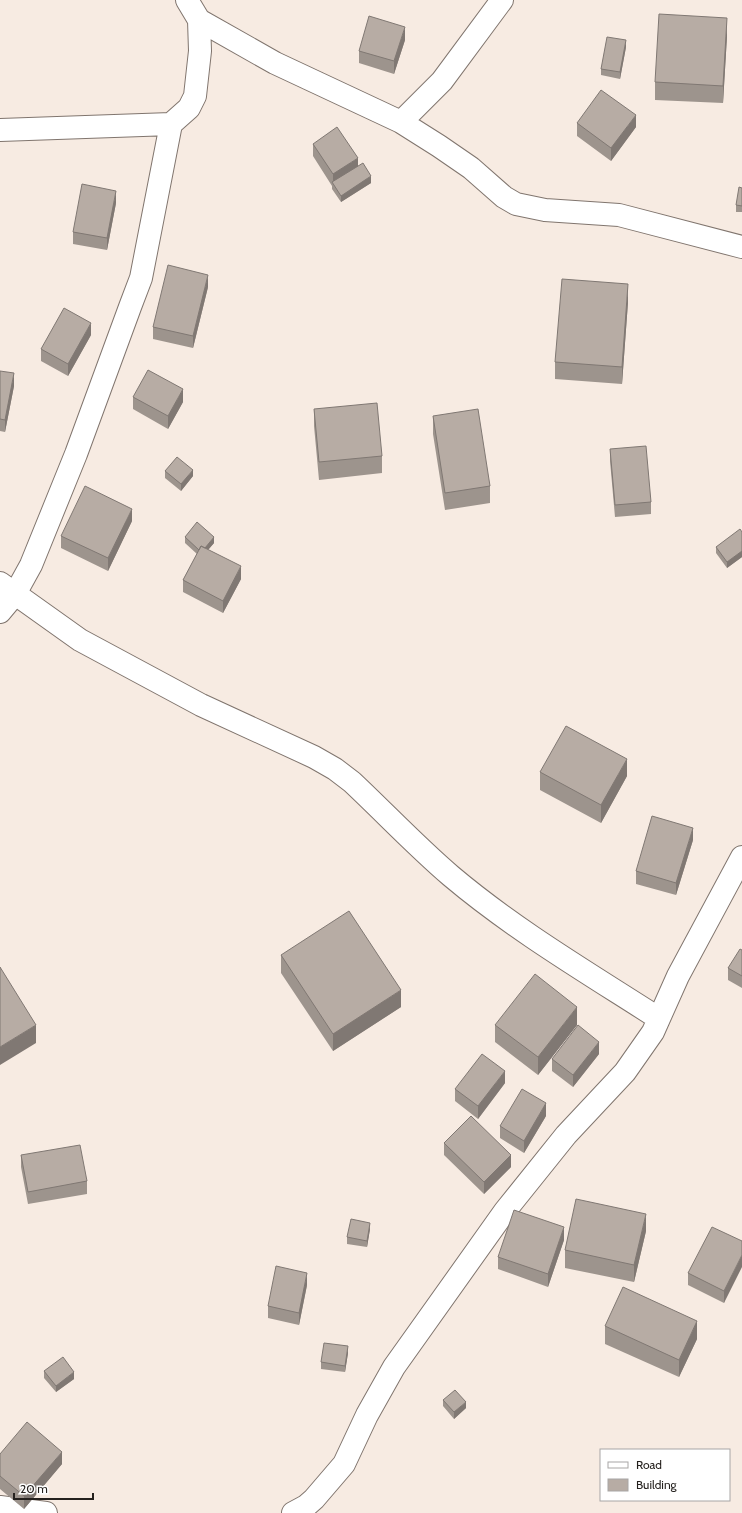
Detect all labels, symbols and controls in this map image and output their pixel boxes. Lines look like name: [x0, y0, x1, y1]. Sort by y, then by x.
legend: [600, 1449, 730, 1501]
text: Road: [636, 1457, 662, 1472]
scale bar: [14, 1475, 93, 1501]
text: Building: [636, 1477, 678, 1492]
text: 20 m: [20, 1481, 48, 1496]

